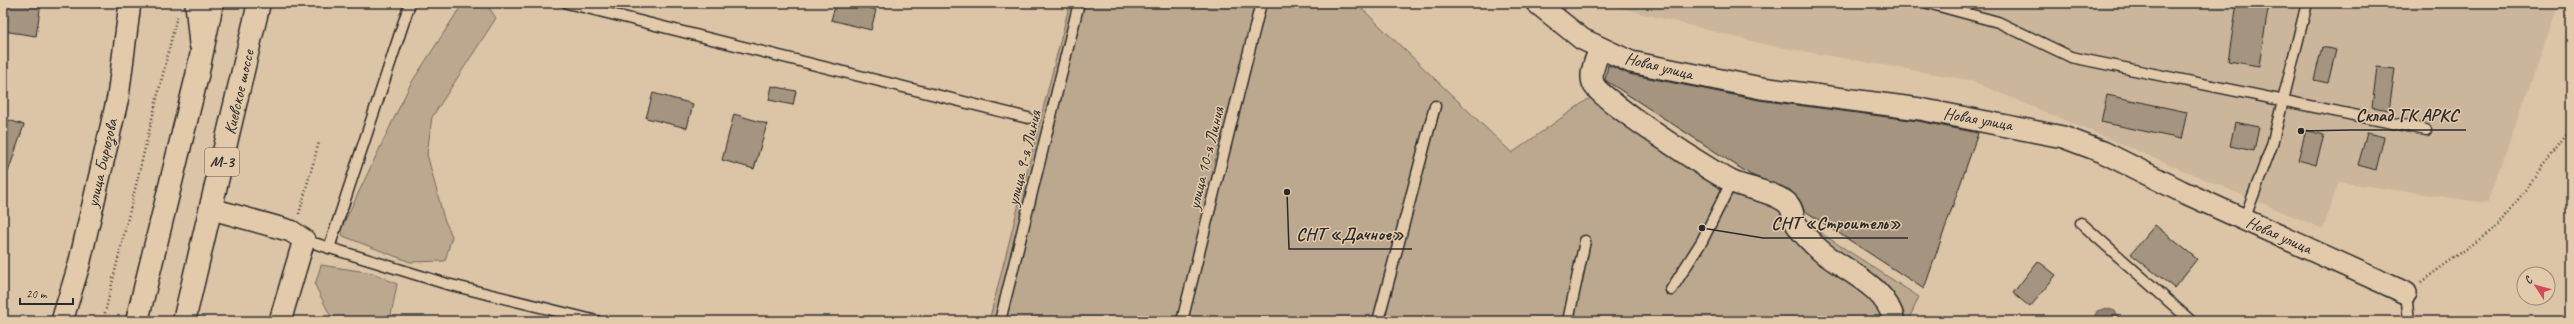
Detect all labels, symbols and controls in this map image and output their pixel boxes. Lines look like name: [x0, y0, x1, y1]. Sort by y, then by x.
street label: Киевское шоссе: [219, 46, 259, 136]
street label: Новая улица: [1623, 47, 1697, 85]
callout: Склад ГК АРКС: [2349, 100, 2466, 130]
street label: Новая улица: [1942, 103, 2016, 136]
street label: улица 10-я Линия: [1183, 104, 1229, 212]
text: Склад ГК АРКС: [2356, 104, 2461, 126]
street label: улица 9-я Линия: [1002, 107, 1046, 209]
street label: улица Бирюзова: [81, 115, 124, 210]
road number: М-3: [205, 148, 239, 176]
callout: СНТ «Строитель»: [1763, 208, 1908, 238]
street label: Новая улица: [2243, 211, 2317, 260]
text: СНТ «Строитель»: [1771, 212, 1901, 234]
callout: СНТ «Дачное»: [1289, 219, 1412, 249]
text: СНТ «Дачное»: [1296, 223, 1404, 245]
north arrow: [2516, 266, 2556, 306]
text: С: [2521, 273, 2536, 286]
scale bar: [20, 280, 73, 306]
text: 20 m: [26, 286, 48, 302]

